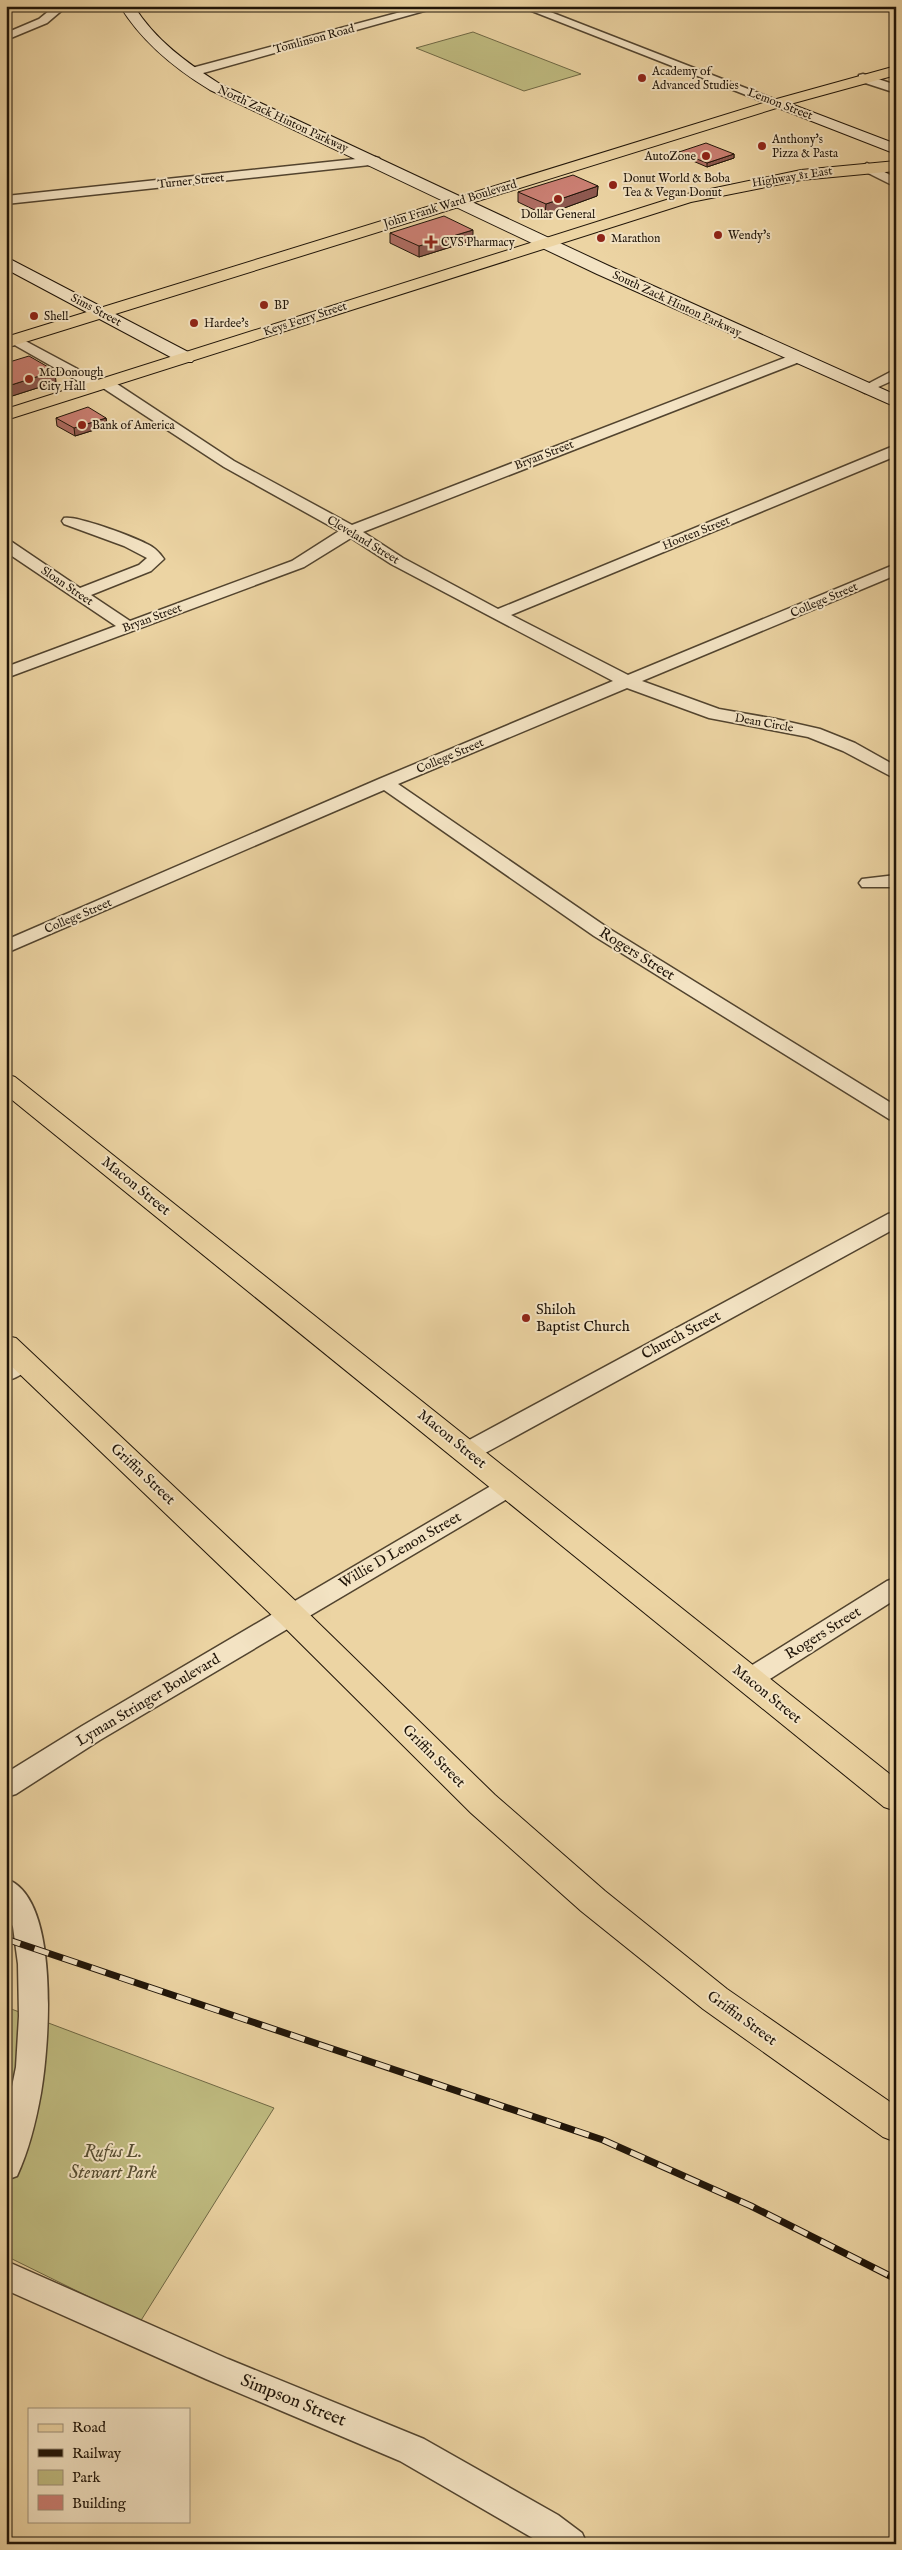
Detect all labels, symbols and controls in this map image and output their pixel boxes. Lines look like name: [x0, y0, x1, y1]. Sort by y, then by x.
street label: Tomlinson Road: [272, 21, 357, 57]
place label: Academy of Advanced Studies: [651, 64, 739, 93]
marker: Academy of Advanced Studies: [636, 72, 648, 84]
street label: North Zack Hinton Parkway: [215, 82, 351, 156]
street label: Lemon Street: [745, 85, 815, 123]
place label: Anthony's Pizza & Pasta: [771, 132, 839, 161]
marker: Anthony's Pizza & Pasta: [756, 140, 768, 152]
place label: AutoZone: [643, 149, 696, 164]
marker: AutoZone: [700, 150, 712, 162]
street label: Highway 81 East: [751, 163, 833, 191]
street label: Turner Street: [157, 170, 225, 192]
place label: Donut World & Boba Tea & Vegan Donut: [623, 171, 731, 200]
street label: John Frank Ward Boulevard: [380, 176, 519, 233]
marker: Donut World & Boba Tea & Vegan Donut: [607, 179, 619, 191]
marker: Dollar General: [552, 193, 564, 205]
place label: Dollar General: [521, 207, 596, 222]
place label: Wendy's: [728, 228, 770, 243]
marker: Wendy's: [712, 229, 724, 241]
place label: Marathon: [611, 231, 661, 246]
marker: Marathon: [595, 232, 607, 244]
place label: CVS Pharmacy: [441, 235, 515, 250]
marker: CVS Pharmacy: [425, 236, 437, 248]
street label: South Zack Hinton Parkway: [610, 267, 744, 341]
street label: Sims Street: [68, 290, 124, 330]
street label: Keys Ferry Street: [261, 298, 349, 340]
place label: BP: [274, 298, 289, 313]
marker: BP: [258, 299, 270, 311]
place label: Shell: [44, 309, 69, 324]
marker: Shell: [28, 310, 40, 322]
place label: Hardee's: [204, 316, 249, 331]
marker: Hardee's: [188, 317, 200, 329]
place label: McDonough City Hall: [39, 365, 104, 394]
marker: McDonough City Hall: [23, 373, 35, 385]
place label: Bank of America: [92, 418, 176, 433]
marker: Bank of America: [76, 419, 88, 431]
street label: Bryan Street: [512, 437, 576, 473]
street label: Cleveland Street: [324, 513, 402, 567]
street label: Hooten Street: [660, 513, 732, 553]
street label: Sloan Street: [38, 563, 96, 609]
street label: College Street: [788, 579, 860, 621]
street label: Bryan Street: [120, 600, 184, 636]
street label: Dean Circle: [733, 710, 795, 736]
street label: College Street: [414, 735, 486, 777]
street label: College Street: [42, 895, 114, 937]
street label: Rogers Street: [596, 923, 678, 985]
street label: Macon Street: [98, 1152, 174, 1220]
place label: Shiloh Baptist Church: [536, 1300, 630, 1336]
street label: Church Street: [638, 1306, 724, 1364]
marker: Shiloh Baptist Church: [520, 1312, 532, 1324]
street label: Macon Street: [414, 1405, 490, 1473]
street label: Griffin Street: [107, 1439, 179, 1509]
street label: Willie D Lenon Street: [335, 1507, 465, 1593]
street label: Rogers Street: [782, 1602, 864, 1664]
street label: Lyman Stringer Boulevard: [73, 1649, 224, 1751]
street label: Macon Street: [729, 1660, 805, 1728]
street label: Griffin Street: [398, 1720, 470, 1792]
street label: Griffin Street: [703, 1986, 781, 2050]
park label: Rufus L. Stewart Park: [69, 2141, 157, 2185]
street label: Simpson Street: [237, 2369, 349, 2433]
legend: [28, 2408, 190, 2522]
text: Road: [72, 2418, 107, 2437]
text: Railway: [72, 2444, 122, 2463]
text: Park: [72, 2468, 102, 2487]
text: Building: [72, 2494, 127, 2513]

